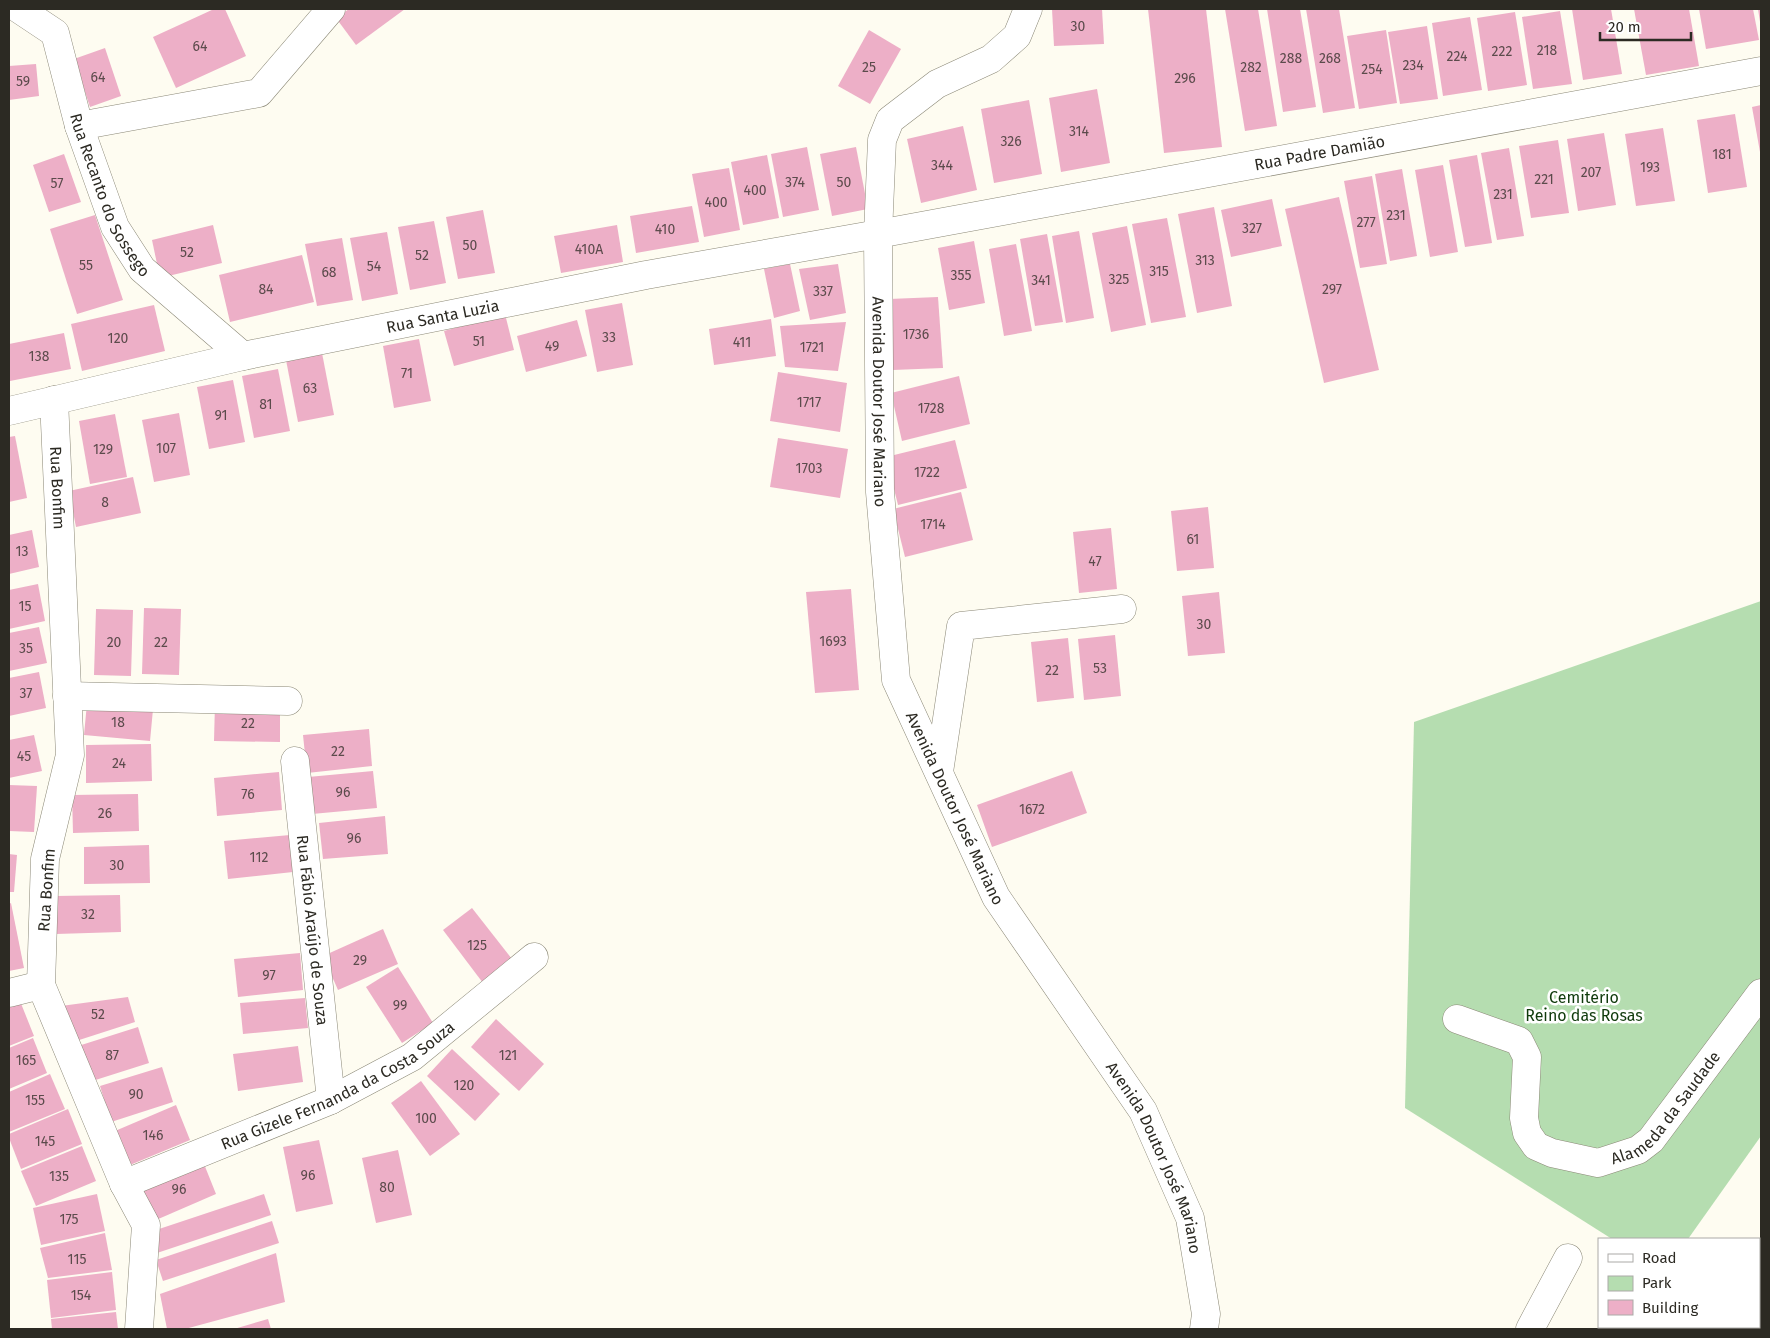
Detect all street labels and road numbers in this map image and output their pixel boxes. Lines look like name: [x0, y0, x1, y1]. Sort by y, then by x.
street label: Rua Recanto do Sossego: [66, 111, 153, 281]
street label: Rua Padre Damião: [1253, 132, 1387, 174]
street label: Rua Santa Luzia: [385, 296, 501, 337]
street label: Avenida Doutor José Mariano: [868, 296, 890, 508]
street label: Rua Bonfim: [46, 446, 69, 530]
street label: Avenida Doutor José Mariano: [902, 709, 1008, 909]
street label: Rua Fábio Araújo de Souza: [293, 834, 332, 1026]
street label: Rua Bonfim: [34, 848, 59, 932]
street label: Rua Gizele Fernanda da Costa Souza: [218, 1017, 458, 1154]
street label: Alameda da Saudade: [1608, 1047, 1724, 1168]
street label: Avenida Doutor José Mariano: [1102, 1058, 1205, 1255]

